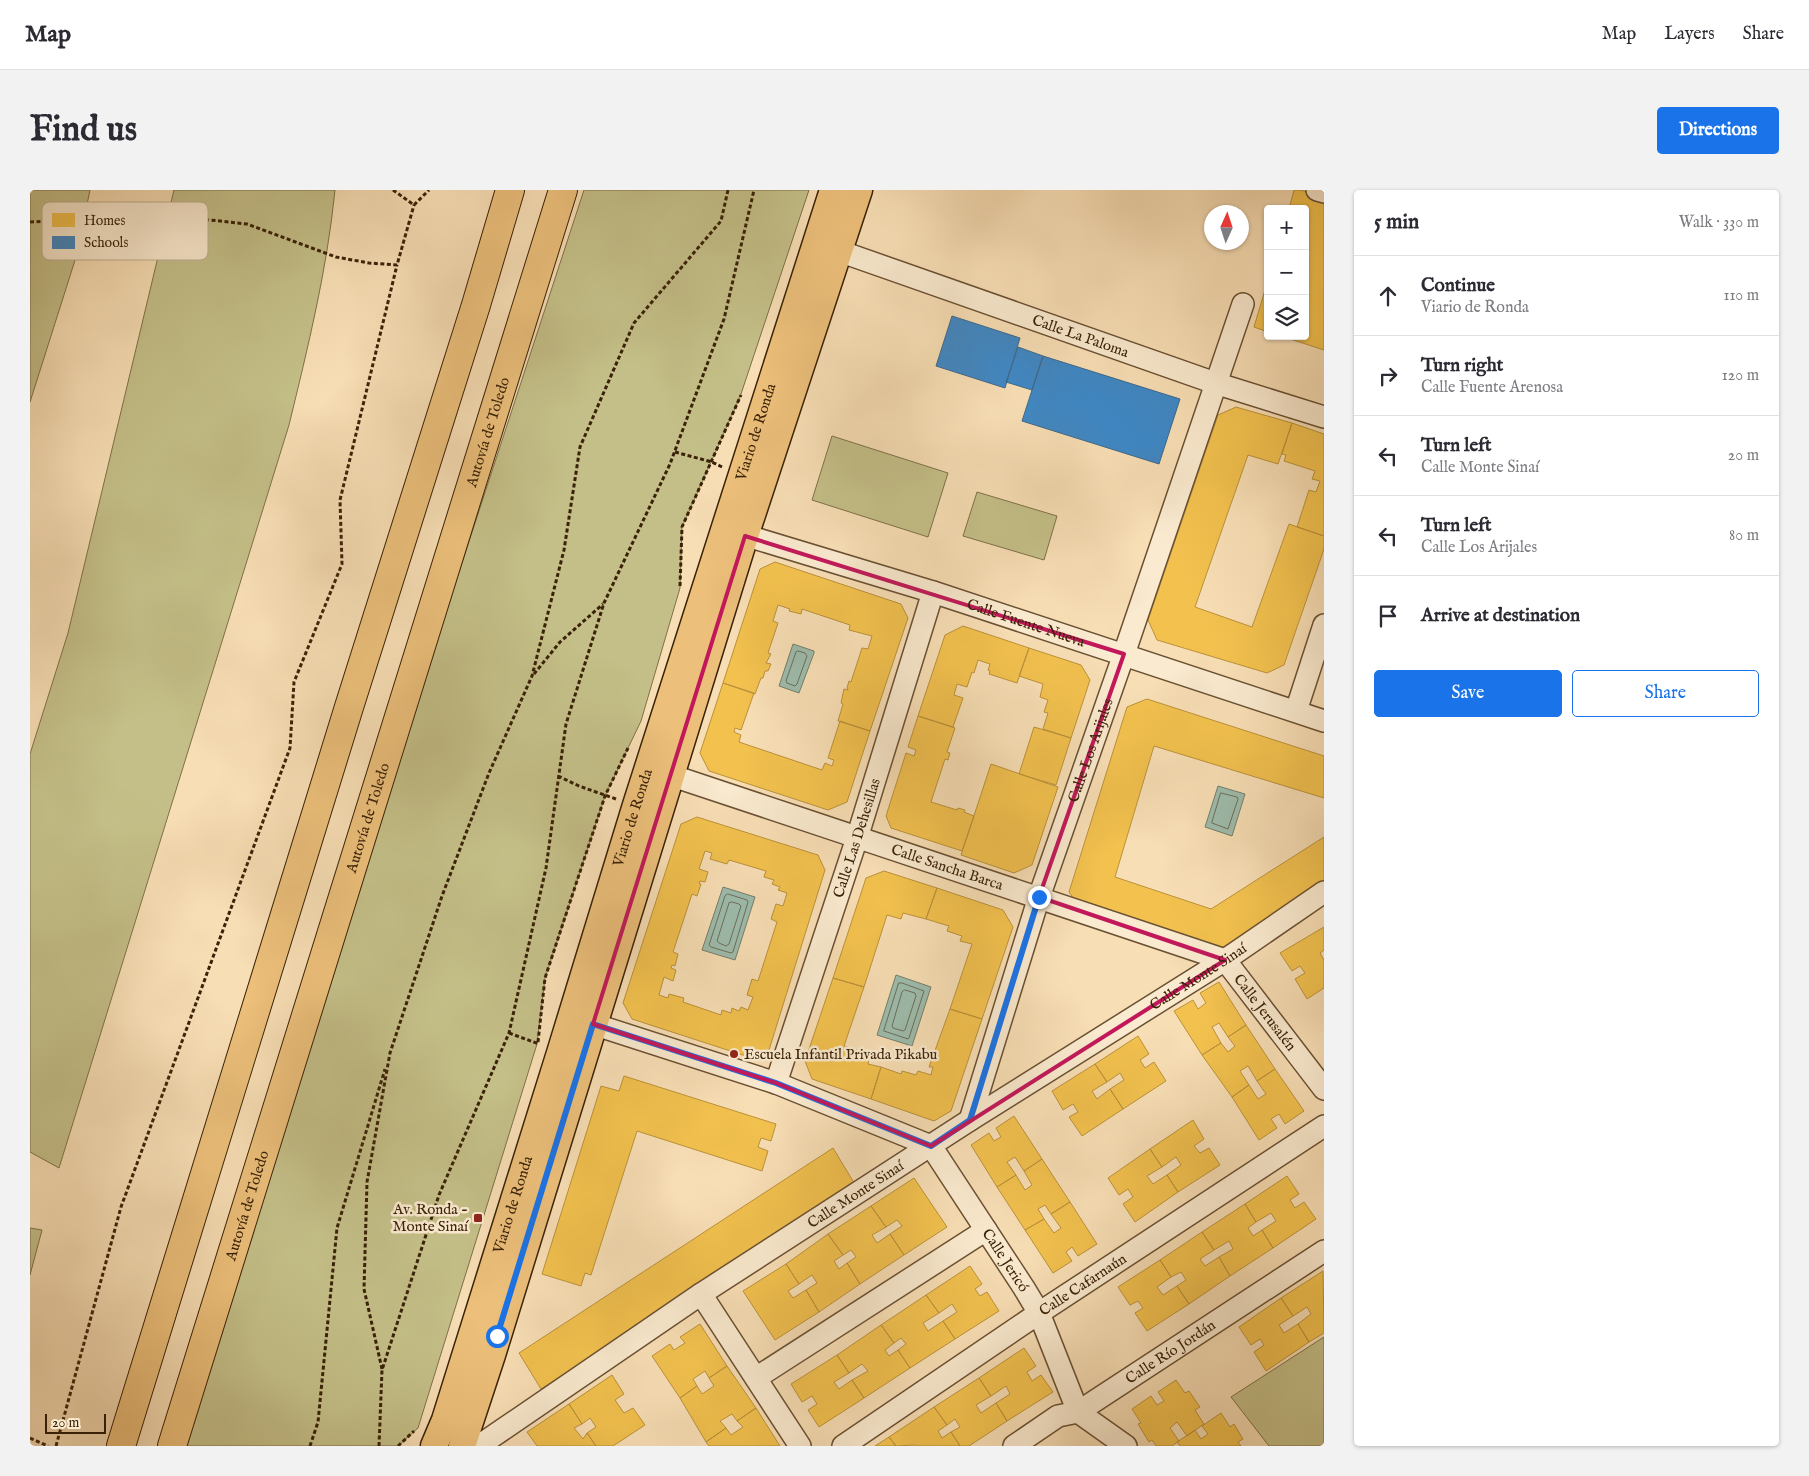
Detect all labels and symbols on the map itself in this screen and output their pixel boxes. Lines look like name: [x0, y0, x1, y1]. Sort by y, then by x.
legend: [42, 202, 208, 260]
north arrow: [1204, 205, 1249, 250]
text: Homes: [84, 212, 126, 230]
text: Schools: [84, 234, 128, 252]
street label: Calle La Paloma: [1029, 311, 1132, 362]
street label: Autovía de Toledo: [462, 375, 514, 490]
street label: Viario de Ronda: [731, 380, 781, 484]
street label: Calle Fuente Nueva: [964, 595, 1088, 652]
street label: Calle Los Arijales: [1064, 696, 1118, 805]
street label: Autovía de Toledo: [342, 761, 394, 876]
street label: Viario de Ronda: [608, 766, 657, 870]
street label: Calle Las Dehesillas: [829, 776, 885, 900]
street label: Calle Sancha Barca: [889, 840, 1006, 895]
route end: [1028, 886, 1051, 909]
street label: Calle Monte Sinaí: [1146, 938, 1251, 1015]
street label: Calle Jerusalén: [1229, 970, 1300, 1055]
place label: Escuela Infantil Privada Pikabu: [744, 1045, 938, 1064]
marker: Escuela Infantil Privada Pikabu: [728, 1048, 740, 1060]
street label: Autovía de Toledo: [221, 1148, 273, 1264]
street label: Viario de Ronda: [488, 1153, 537, 1257]
street label: Calle Monte Sinaí: [804, 1156, 908, 1233]
place label: Av. Ronda - Monte Sinaí: [392, 1200, 469, 1236]
marker: Av. Ronda - Monte Sinaí: [472, 1212, 484, 1224]
street label: Calle Jericó: [978, 1225, 1033, 1296]
street label: Calle Cafarnaún: [1036, 1249, 1130, 1320]
street label: Calle Río Jordán: [1122, 1316, 1219, 1388]
route start: [486, 1325, 509, 1348]
scale bar: [45, 1411, 106, 1434]

